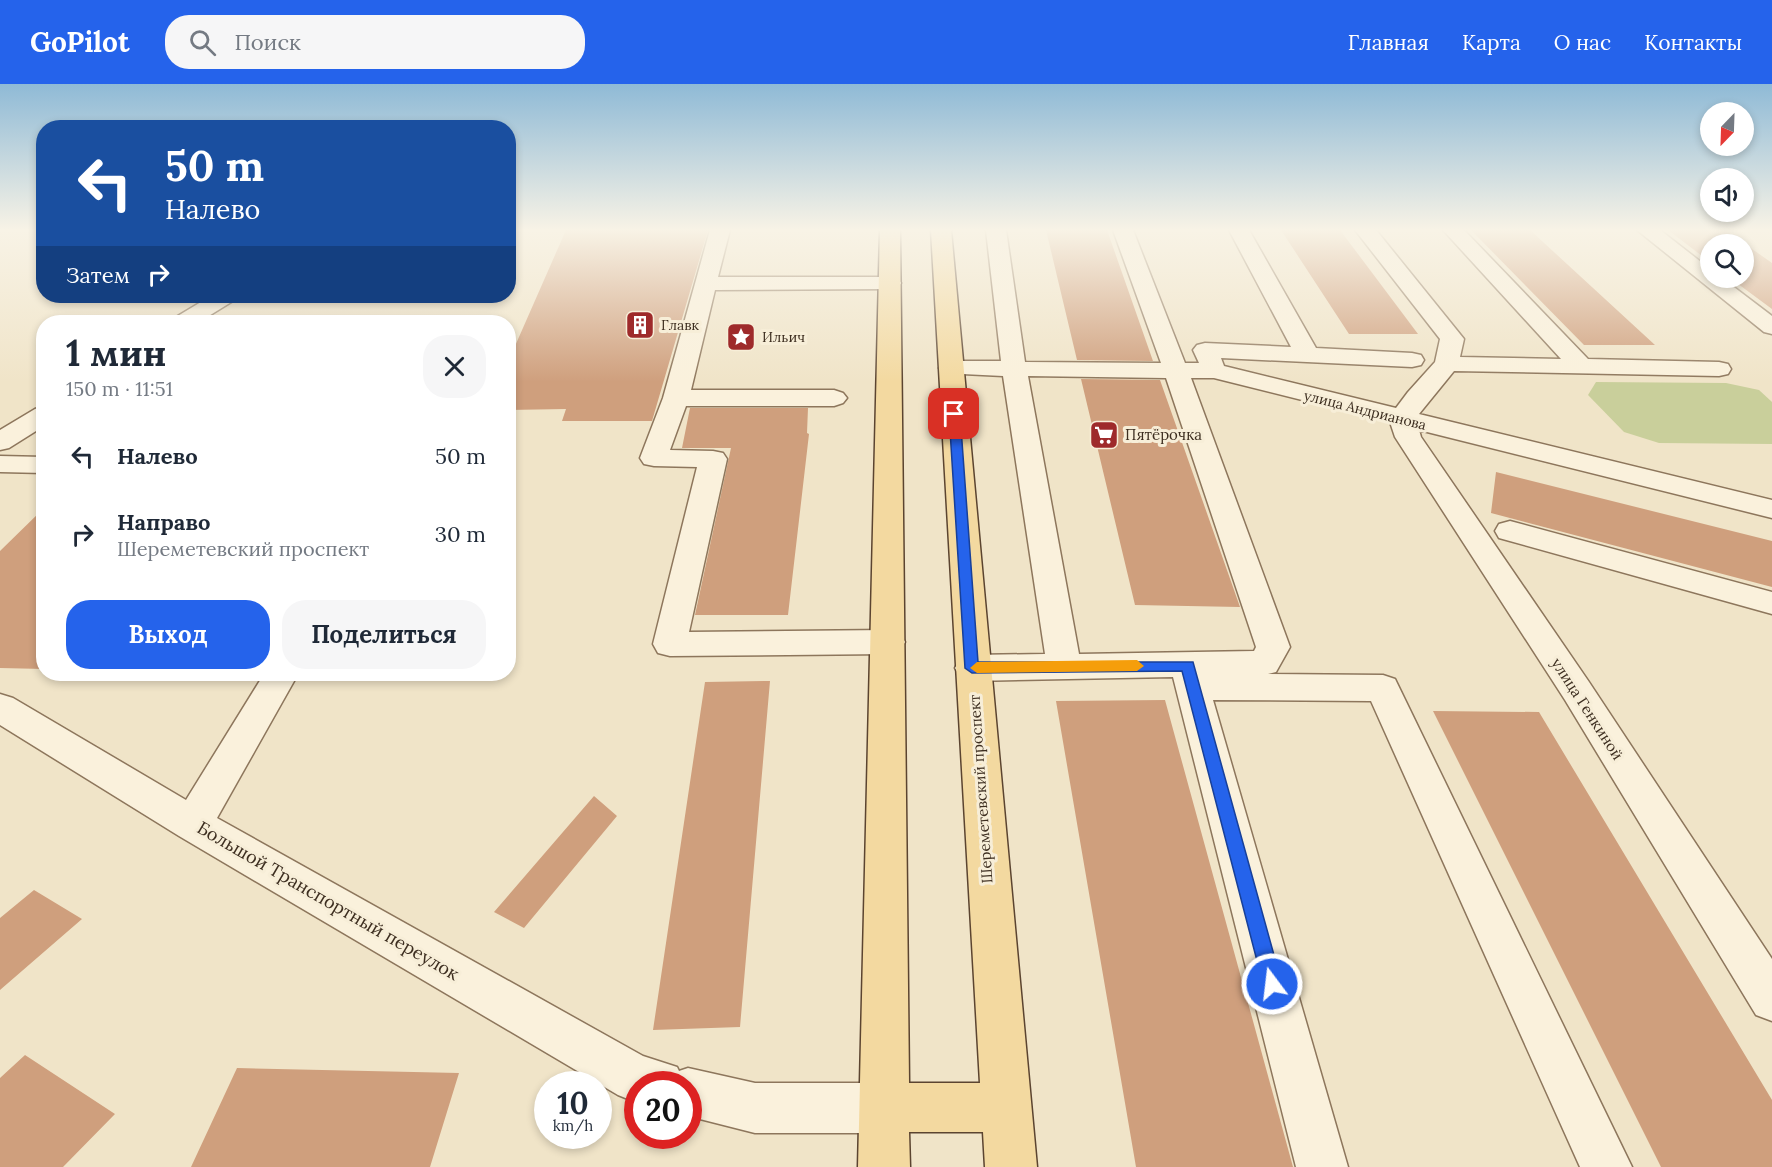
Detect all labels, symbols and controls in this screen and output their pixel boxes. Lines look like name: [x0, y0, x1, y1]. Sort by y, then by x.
search box: [165, 15, 585, 69]
text: GoPilot: [30, 24, 129, 60]
icon: search: [186, 26, 219, 59]
text: Поиск: [234, 28, 301, 56]
text: Главная: [1348, 29, 1429, 56]
text: Карта: [1462, 29, 1521, 56]
text: О нас: [1554, 29, 1611, 56]
text: Контакты: [1644, 29, 1742, 56]
north arrow: [1700, 102, 1754, 156]
map controls: [1700, 102, 1754, 288]
text: 50 m: [165, 139, 264, 193]
icon: left: [66, 144, 144, 222]
button: sound: [1700, 168, 1754, 222]
text: Налево: [165, 192, 260, 226]
button: search: [1700, 234, 1754, 288]
icon: right: [142, 258, 175, 291]
text: Затем: [66, 261, 130, 289]
building icon: Главк: [624, 309, 656, 341]
place label: Главк: [661, 316, 699, 334]
place icon: Ильич: [725, 321, 757, 353]
place label: Ильич: [762, 328, 805, 346]
text: 1 мин: [66, 330, 167, 376]
button: close: [423, 335, 486, 398]
text: 150 m · 11:51: [66, 376, 173, 401]
street label: улица Андрианова: [1302, 386, 1428, 434]
pin: [928, 388, 979, 439]
icon: arrive: [937, 397, 970, 430]
supermarket icon: Пятёрочка: [1088, 419, 1120, 451]
place label: Пятёрочка: [1125, 425, 1202, 444]
icon: left: [66, 440, 99, 473]
text: Налево: [117, 442, 198, 470]
text: 50 m: [435, 442, 486, 470]
text: Направо: [117, 508, 211, 536]
icon: right: [66, 518, 99, 551]
text: 30 m: [435, 520, 486, 548]
text: Шереметевский проспект: [117, 536, 369, 561]
button: Выход: [66, 600, 270, 669]
button: Поделиться: [282, 600, 486, 669]
street label: улица Генкиной: [1547, 654, 1627, 763]
street label: Шереметевский проспект: [964, 693, 997, 884]
street label: Большой Транспортный переулок: [193, 816, 464, 985]
position arrow: [1240, 952, 1304, 1016]
speed limit sign: 20: [624, 1071, 702, 1149]
text: 10: [557, 1084, 589, 1122]
text: km/h: [553, 1116, 593, 1135]

